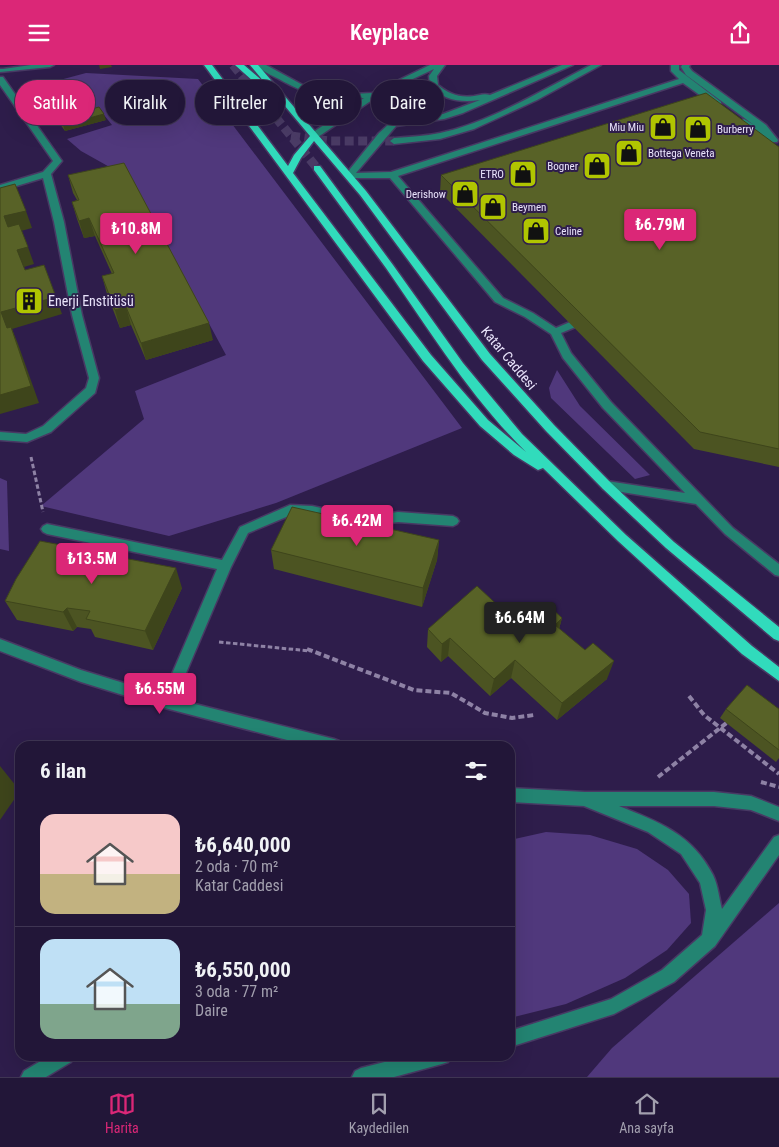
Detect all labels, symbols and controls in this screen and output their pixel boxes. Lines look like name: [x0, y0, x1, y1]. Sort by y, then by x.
icon: menu: [25, 19, 53, 47]
icon: share: [726, 19, 754, 47]
text: Keyplace: [350, 20, 429, 45]
chip: Satılık: [15, 80, 95, 125]
chip: Kiralık: [105, 80, 185, 125]
chip: Filtreler: [195, 80, 285, 125]
chip: Yeni: [295, 80, 361, 125]
chip: Daire: [371, 80, 444, 125]
shop icon: Miu Miu: [648, 112, 678, 142]
shop icon: Burberry: [683, 114, 713, 144]
place label: Miu Miu: [609, 121, 644, 134]
place label: Burberry: [717, 123, 754, 136]
shop icon: Bottega Veneta: [614, 138, 644, 168]
place label: Bottega Veneta: [648, 147, 715, 160]
shop icon: Bogner: [582, 151, 612, 181]
shop icon: ETRO: [508, 159, 538, 189]
place label: Bogner: [547, 160, 579, 173]
place label: ETRO: [480, 168, 504, 181]
shop icon: Derishow: [450, 179, 480, 209]
place label: Derishow: [406, 188, 446, 201]
shop icon: Beymen: [478, 192, 508, 222]
place label: Beymen: [512, 201, 546, 214]
pin: ₺6.79M: [619, 209, 701, 251]
pin: ₺10.8M: [95, 213, 177, 255]
text: ₺6.79M: [635, 215, 685, 234]
shop icon: Celine: [521, 216, 551, 246]
text: ₺10.8M: [111, 219, 161, 238]
place label: Celine: [555, 225, 582, 238]
building icon: Enerji Enstitüsü: [14, 286, 44, 316]
place label: Enerji Enstitüsü: [48, 293, 134, 309]
street label: Katar Caddesi: [478, 323, 540, 393]
pin: ₺6.42M: [316, 505, 398, 547]
text: ₺6.42M: [332, 511, 382, 530]
pin: ₺13.5M: [51, 543, 133, 585]
text: ₺13.5M: [67, 549, 117, 568]
pin: ₺6.64M: [479, 601, 561, 644]
text: ₺6.64M: [495, 608, 545, 627]
pin: ₺6.55M: [119, 673, 201, 715]
text: ₺6.55M: [135, 679, 185, 698]
icon: filters: [462, 757, 490, 785]
text: 6 ilan: [40, 759, 86, 783]
text: ₺6,640,000: [195, 833, 291, 857]
icon: home: [80, 834, 140, 894]
text: 2 oda · 70 m²: [195, 857, 278, 876]
text: Katar Caddesi: [195, 876, 283, 895]
text: ₺6,550,000: [195, 958, 291, 982]
icon: home: [80, 959, 140, 1019]
text: 3 oda · 77 m²: [195, 982, 278, 1001]
text: Daire: [195, 1001, 228, 1020]
tab: Harita: [105, 1090, 139, 1136]
tab: Kaydedilen: [349, 1090, 409, 1136]
tab: Ana sayfa: [619, 1090, 674, 1136]

